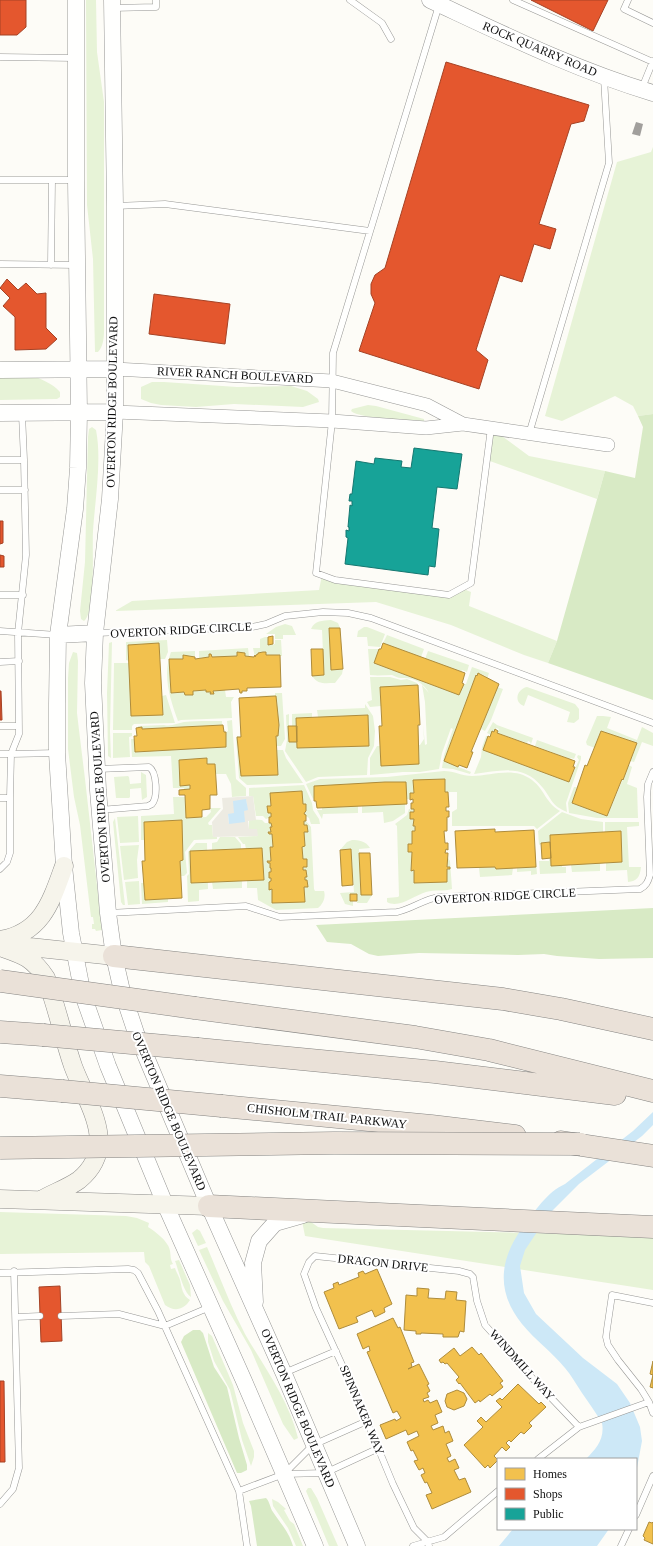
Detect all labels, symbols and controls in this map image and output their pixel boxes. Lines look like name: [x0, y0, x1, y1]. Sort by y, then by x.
street label: ROCK QUARRY ROAD: [481, 19, 600, 80]
street label: OVERTON RIDGE BOULEVARD: [104, 316, 121, 488]
street label: RIVER RANCH BOULEVARD: [157, 364, 314, 386]
street label: OVERTON RIDGE CIRCLE: [110, 619, 252, 641]
street label: OVERTON RIDGE BOULEVARD: [87, 711, 113, 883]
street label: OVERTON RIDGE CIRCLE: [434, 885, 576, 907]
street label: OVERTON RIDGE BOULEVARD: [129, 1029, 209, 1193]
street label: CHISHOLM TRAIL PARKWAY: [246, 1101, 408, 1131]
street label: DRAGON DRIVE: [337, 1251, 429, 1275]
street label: OVERTON RIDGE BOULEVARD: [258, 1326, 338, 1490]
street label: WINDMILL WAY: [487, 1327, 558, 1404]
street label: SPINNAKER WAY: [337, 1363, 387, 1457]
legend: [497, 1458, 637, 1530]
text: Homes: [533, 1467, 567, 1481]
text: Shops: [533, 1487, 563, 1501]
text: Public: [533, 1507, 564, 1521]

